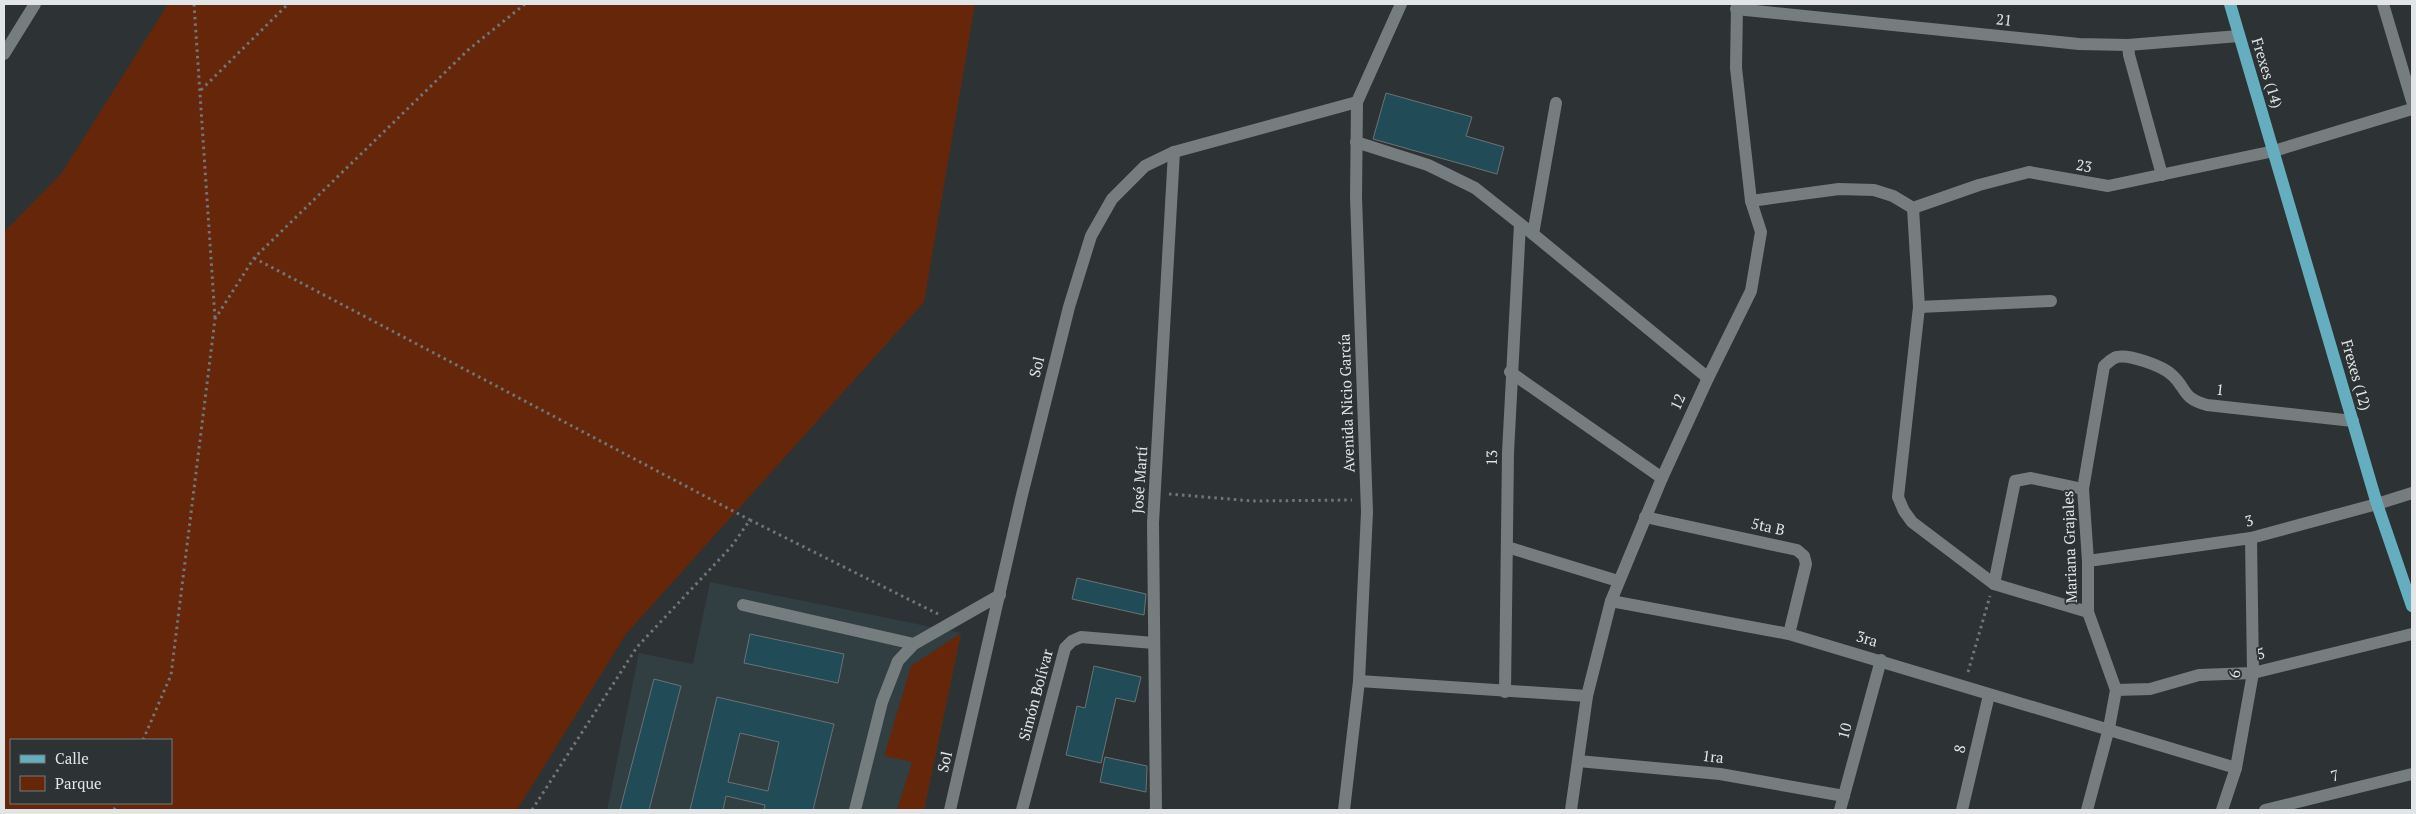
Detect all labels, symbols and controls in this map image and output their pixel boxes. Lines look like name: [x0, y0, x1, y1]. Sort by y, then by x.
street label: 21: [1995, 8, 2013, 30]
street label: Frexes (14): [2248, 35, 2288, 110]
street label: 23: [2074, 154, 2094, 176]
street label: Avenida Nicio García: [1334, 333, 1358, 473]
street label: Frexes (12): [2337, 337, 2377, 412]
street label: Sol: [1024, 354, 1048, 379]
street label: 1: [2215, 379, 2225, 399]
street label: 12: [1665, 390, 1690, 413]
street label: José Martí: [1127, 445, 1151, 514]
street label: 13: [1481, 450, 1501, 466]
street label: Mariana Grajales: [2057, 490, 2081, 604]
street label: 3: [2243, 509, 2255, 531]
street label: 5ta B: [1749, 513, 1787, 539]
street label: 3ra: [1854, 625, 1881, 651]
street label: 5: [2254, 642, 2267, 664]
street label: Simón Bolívar: [1013, 647, 1057, 743]
street label: 6: [2224, 669, 2244, 679]
street label: 10: [1832, 720, 1856, 741]
legend: [10, 739, 172, 804]
street label: 8: [1948, 743, 1970, 755]
street label: 1ra: [1701, 745, 1725, 767]
text: Calle: [55, 748, 89, 768]
street label: Sol: [932, 749, 956, 774]
street label: 7: [2328, 764, 2341, 786]
text: Parque: [55, 773, 102, 793]

